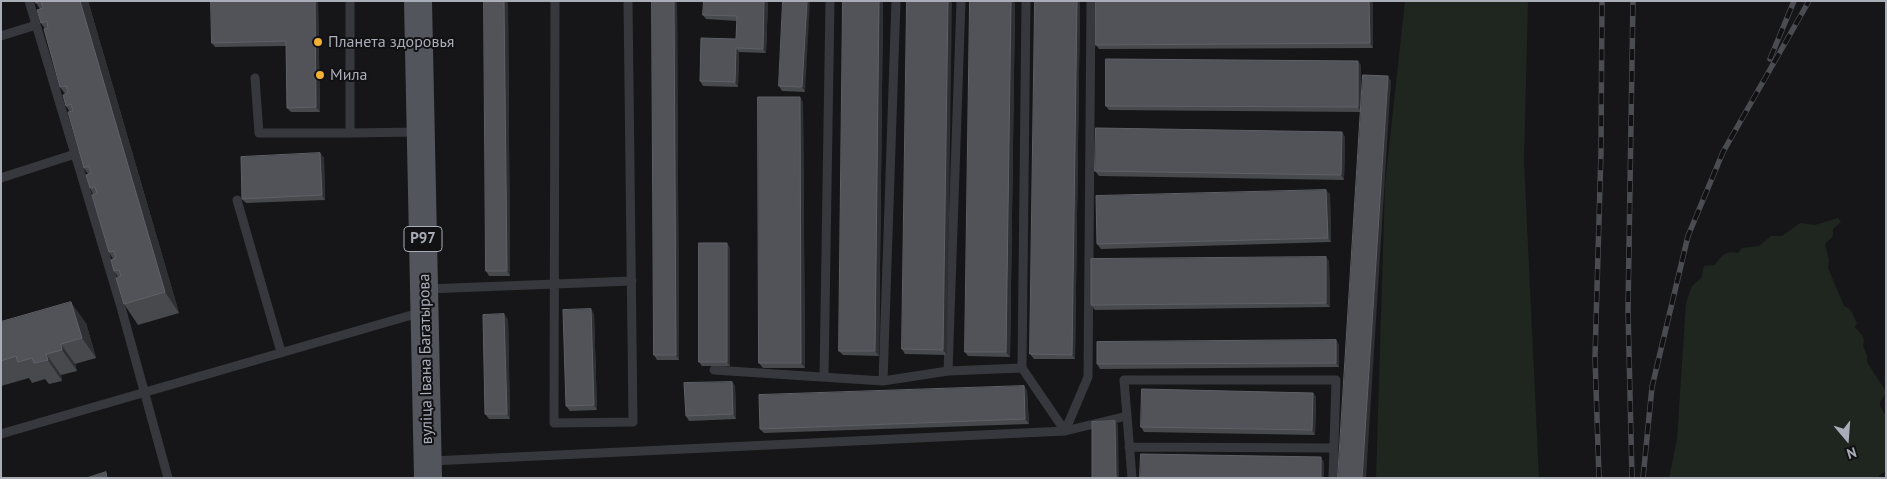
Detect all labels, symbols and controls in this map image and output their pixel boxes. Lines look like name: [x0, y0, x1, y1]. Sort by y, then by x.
place label: Планета здоровья: [328, 32, 454, 52]
marker: Планета здоровья: [312, 36, 324, 48]
place label: Мила: [330, 65, 367, 85]
marker: Мила: [314, 69, 326, 81]
road number: Р97: [404, 226, 442, 252]
street label: вуліца Івана Багатырова: [415, 274, 437, 444]
north arrow: [1822, 414, 1872, 464]
text: N: [1844, 443, 1859, 463]

